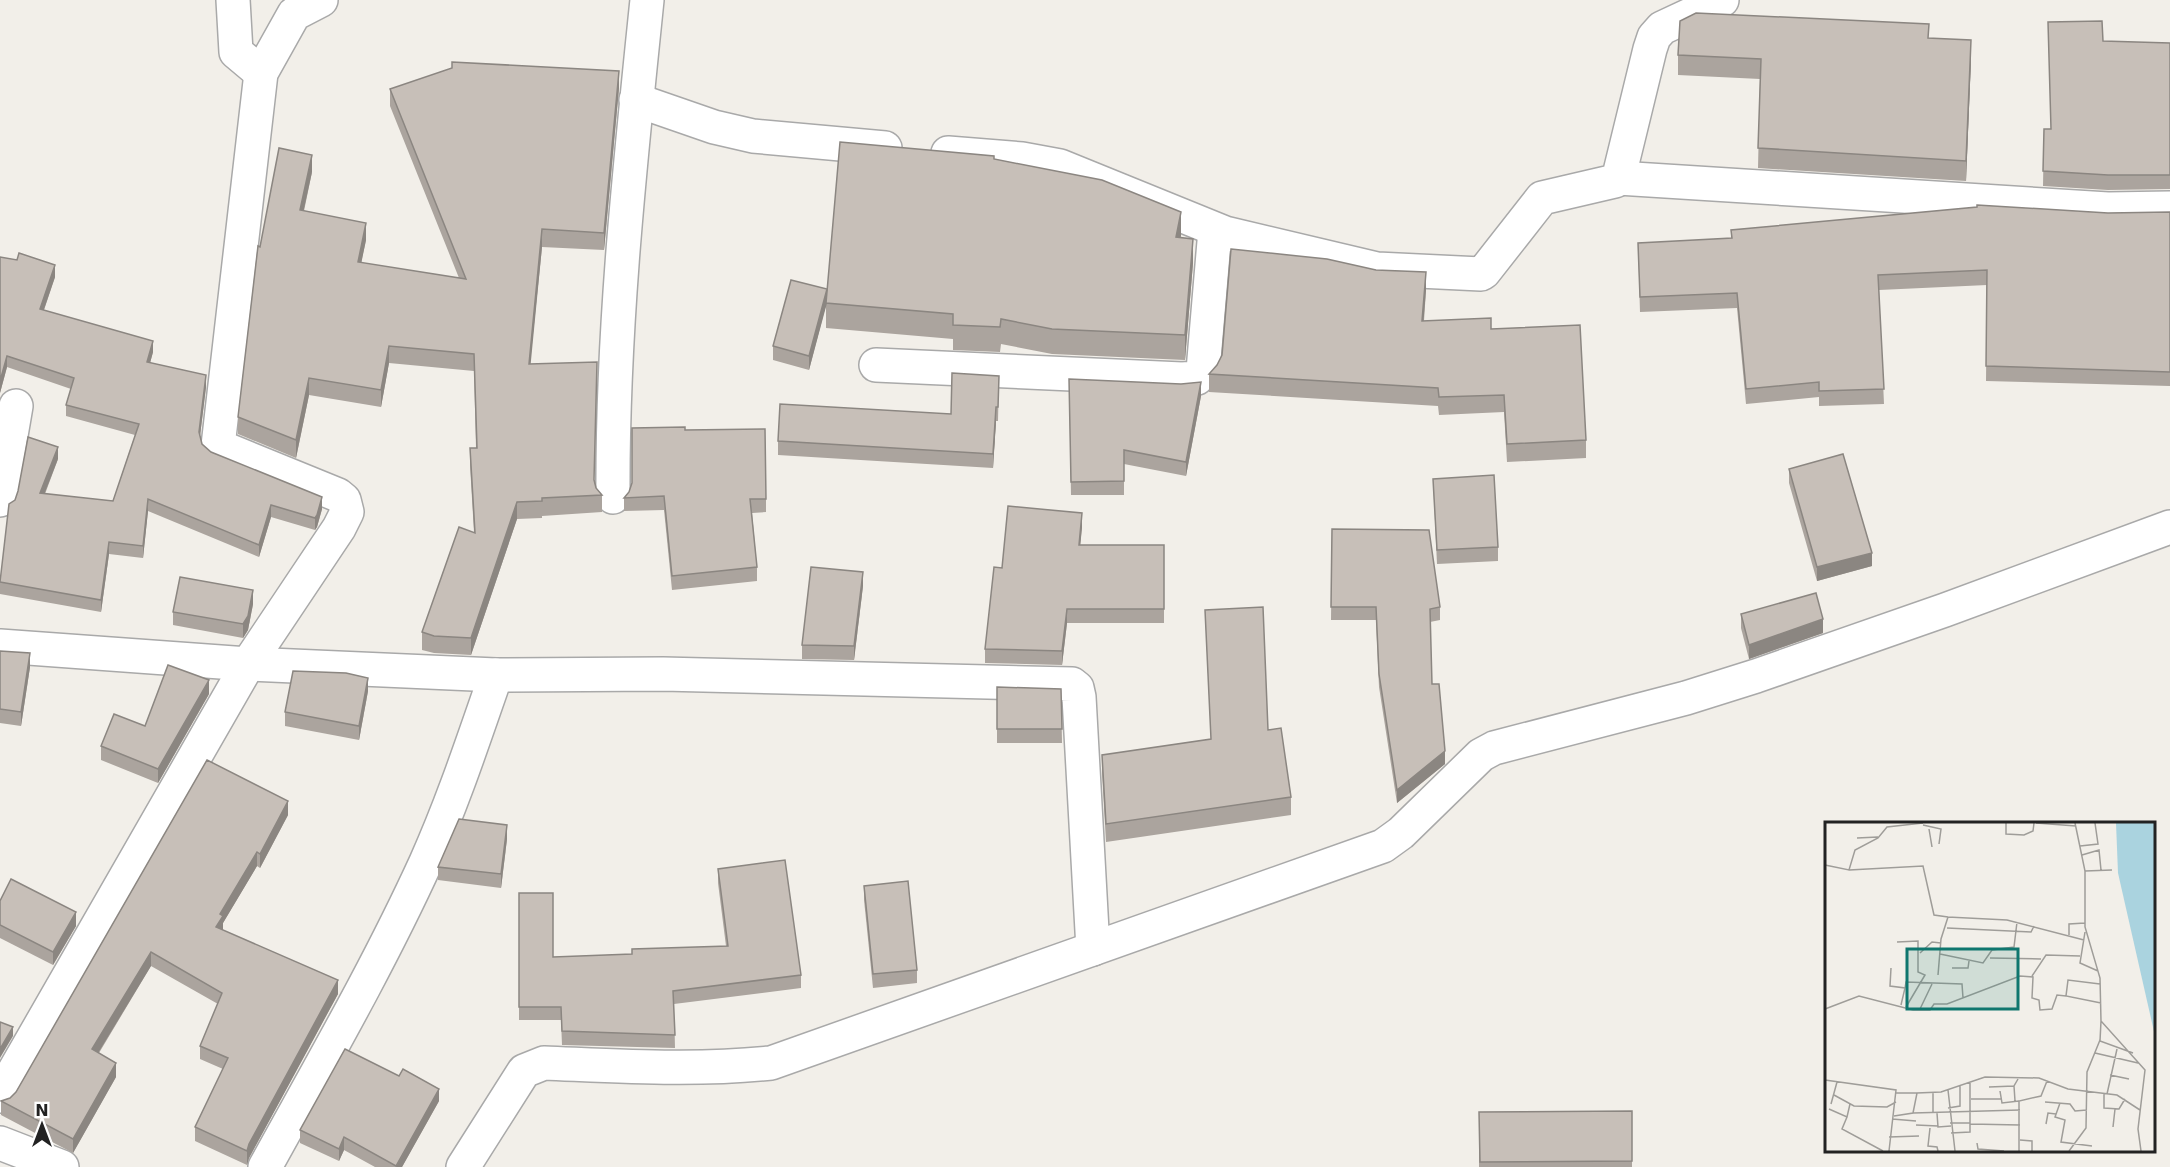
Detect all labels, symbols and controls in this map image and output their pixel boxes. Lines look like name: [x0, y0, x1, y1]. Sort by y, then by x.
inset map: [1825, 822, 2155, 1152]
north arrow: [12, 1095, 72, 1155]
text: N: [35, 1101, 49, 1120]

